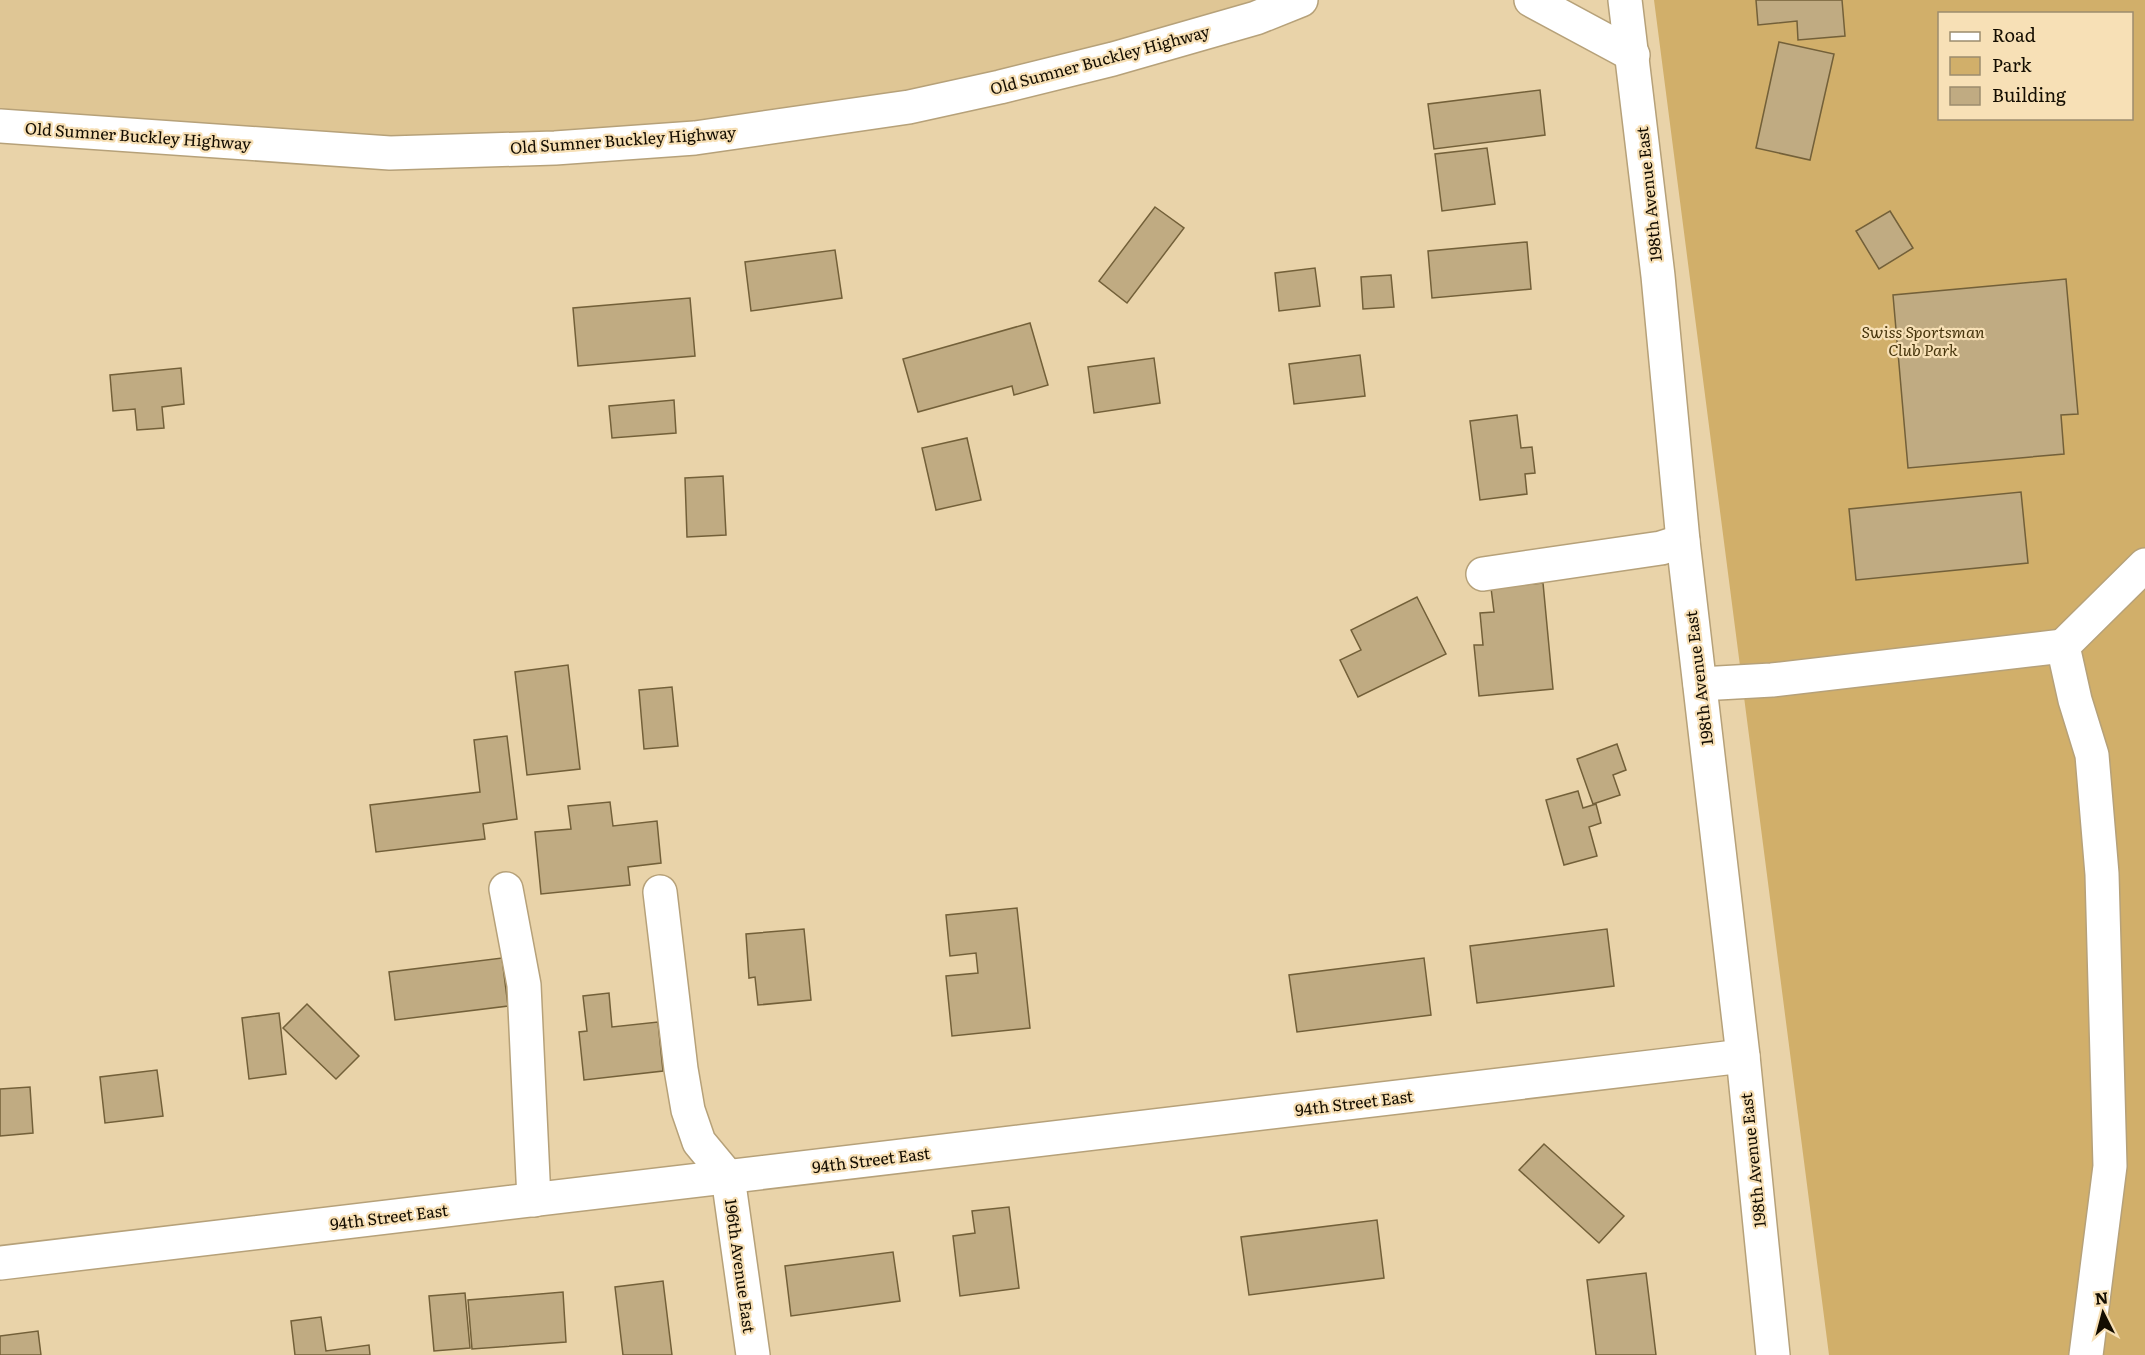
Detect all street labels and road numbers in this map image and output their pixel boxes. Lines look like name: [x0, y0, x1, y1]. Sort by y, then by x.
street label: Old Sumner Buckley Highway: [987, 18, 1213, 100]
street label: Old Sumner Buckley Highway: [24, 115, 253, 155]
street label: Old Sumner Buckley Highway: [509, 119, 738, 159]
street label: 198th Avenue East: [1629, 125, 1667, 263]
street label: 198th Avenue East: [1678, 609, 1718, 747]
street label: 94th Street East: [1294, 1083, 1415, 1121]
street label: 198th Avenue East: [1733, 1091, 1771, 1229]
street label: 94th Street East: [811, 1140, 932, 1178]
street label: 94th Street East: [329, 1197, 450, 1235]
street label: 196th Avenue East: [720, 1197, 762, 1335]

